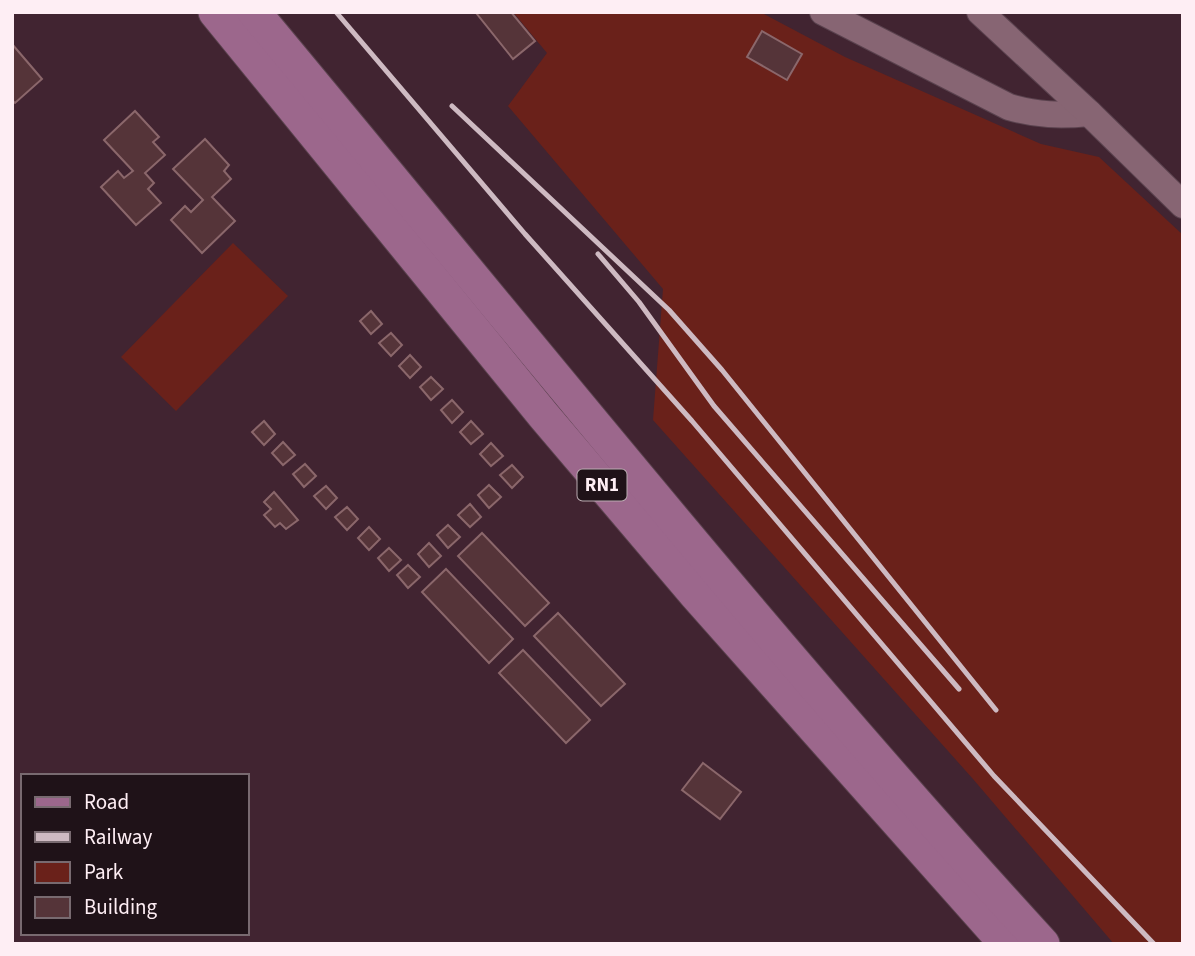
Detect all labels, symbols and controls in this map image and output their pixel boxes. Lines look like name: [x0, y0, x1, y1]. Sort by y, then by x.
road number: RN1: [578, 470, 626, 500]
legend: [21, 774, 248, 935]
text: Road: [84, 787, 129, 817]
text: Railway: [84, 822, 152, 852]
text: Park: [84, 857, 124, 887]
text: Building: [84, 892, 158, 922]

